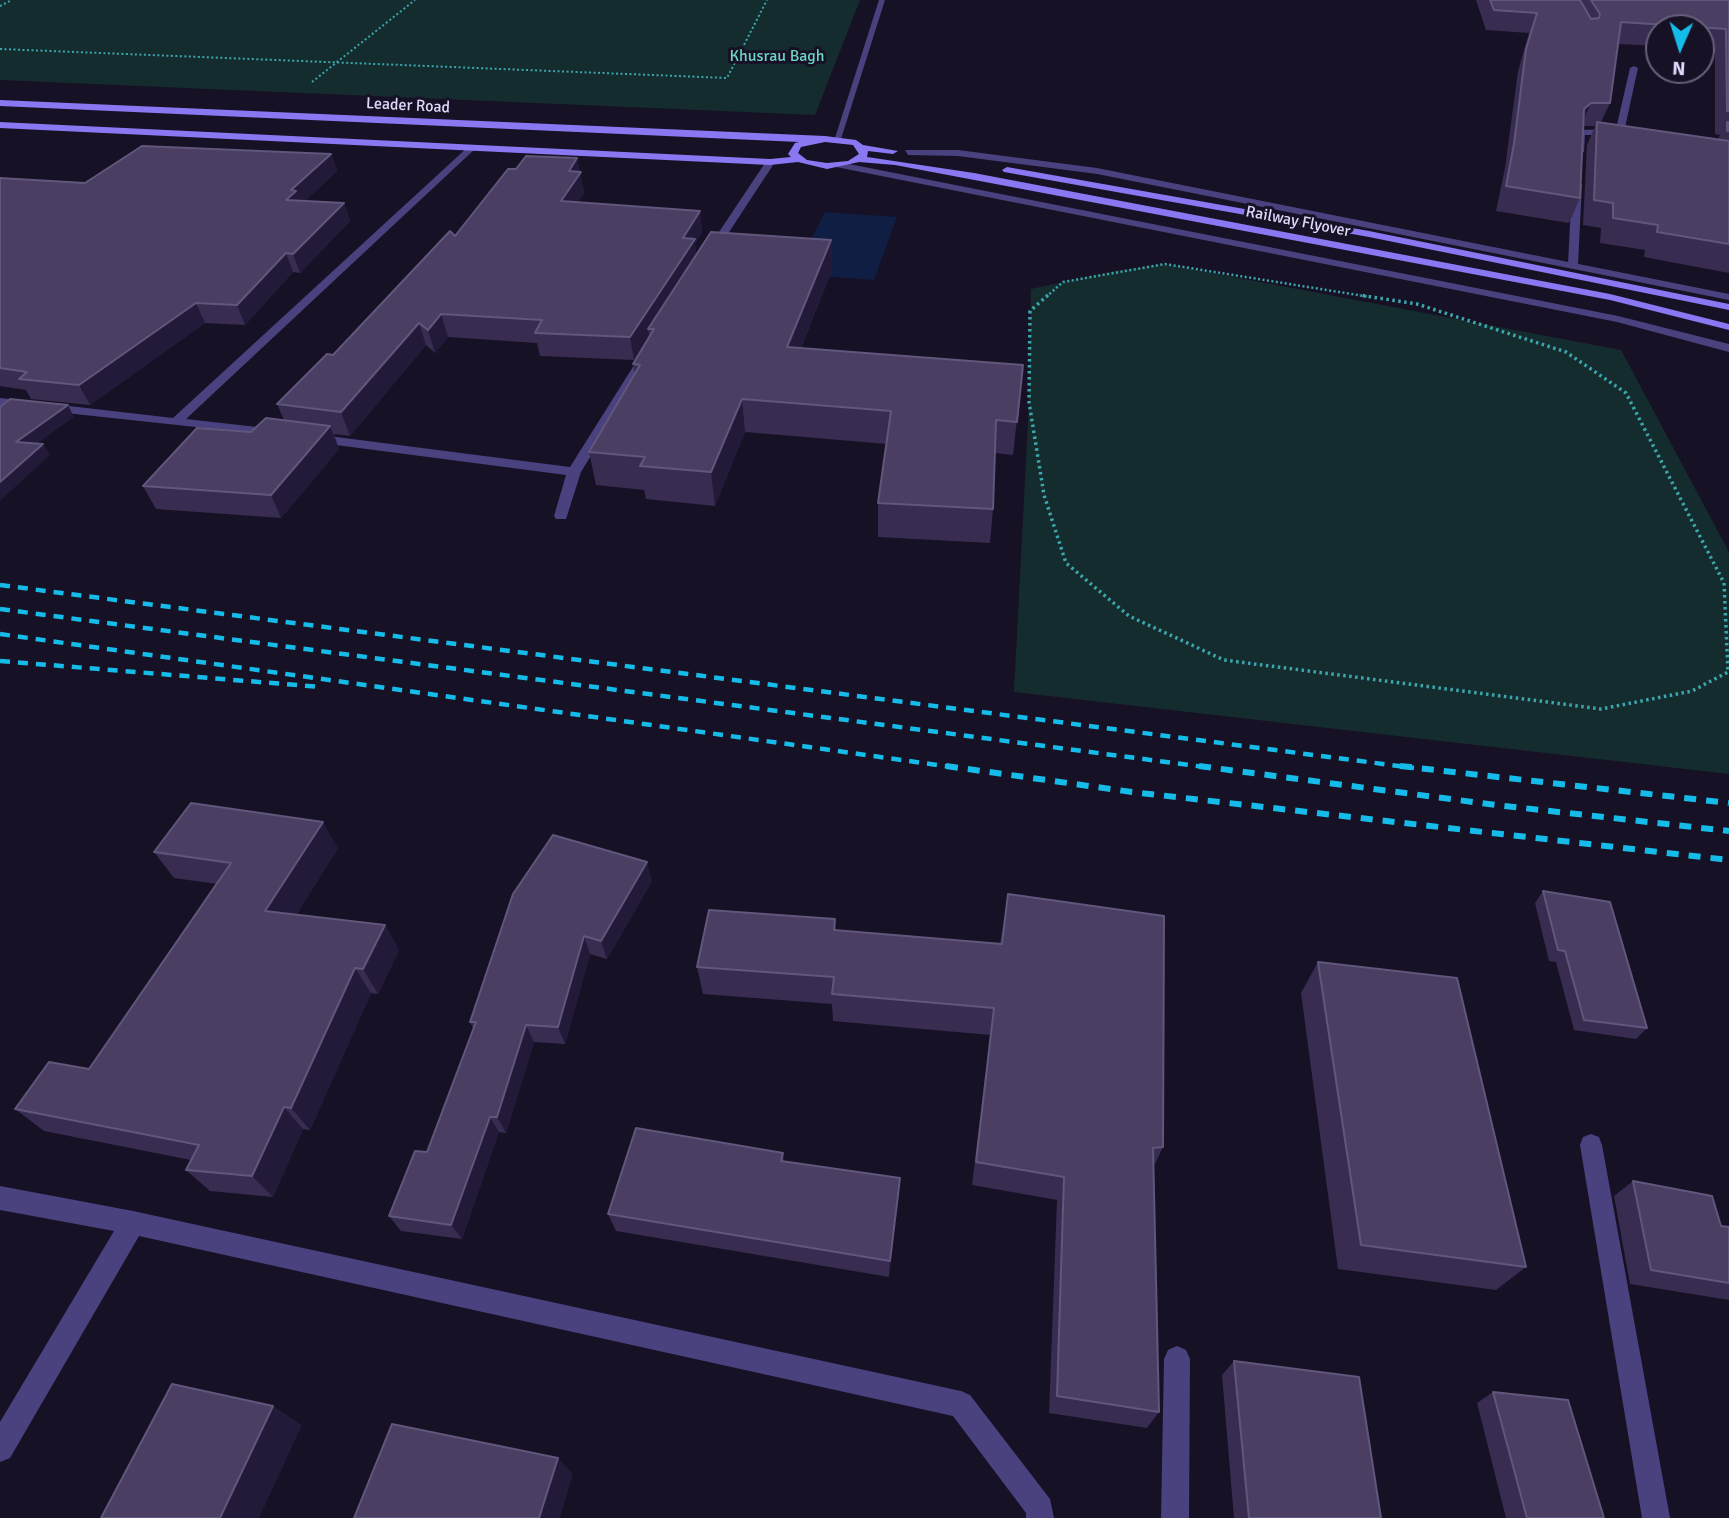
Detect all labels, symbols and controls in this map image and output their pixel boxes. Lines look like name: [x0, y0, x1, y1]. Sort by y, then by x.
north arrow: [1645, 14, 1715, 84]
park label: Khusrau Bagh: [729, 47, 825, 67]
text: N: [1672, 56, 1686, 80]
street label: Leader Road: [365, 94, 451, 118]
street label: Railway Flyover: [1244, 202, 1352, 242]

